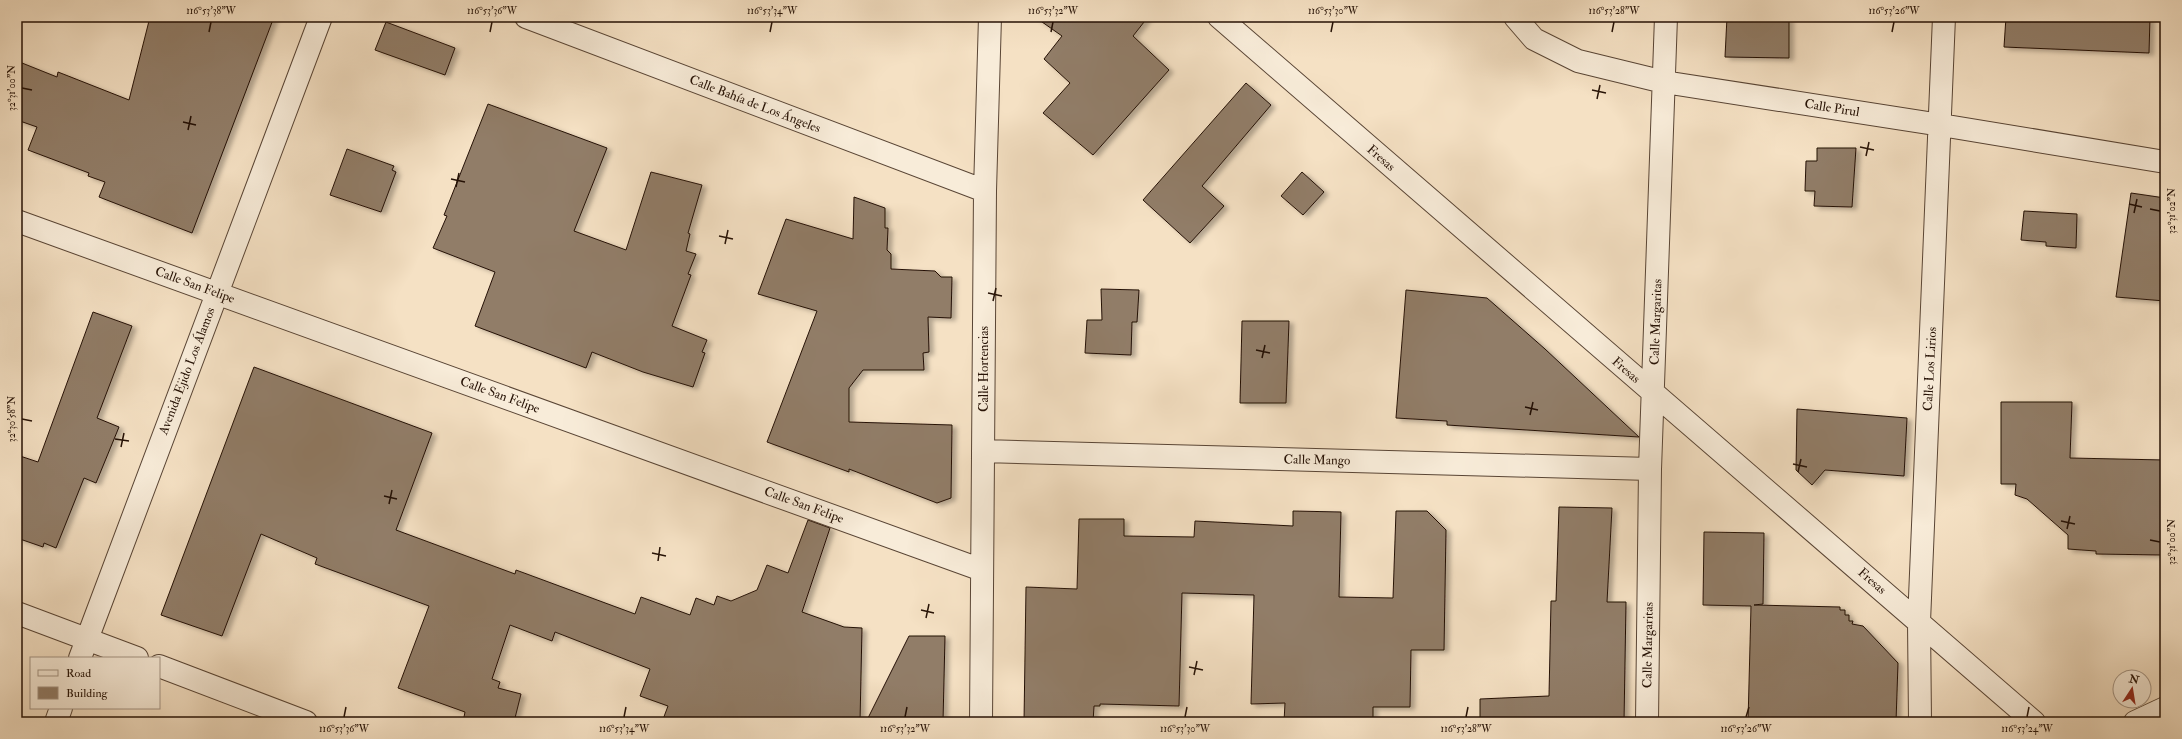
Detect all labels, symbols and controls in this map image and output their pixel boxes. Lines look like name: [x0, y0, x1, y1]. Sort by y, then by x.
text: 116°53'38"W: [186, 5, 237, 17]
text: 116°53'36"W: [467, 5, 518, 17]
text: 116°53'34"W: [747, 5, 798, 17]
text: 116°53'32"W: [1028, 5, 1079, 17]
text: 116°53'30"W: [1308, 5, 1359, 17]
text: 116°53'28"W: [1589, 5, 1640, 17]
text: 116°53'26"W: [1868, 5, 1920, 17]
text: 32°31'00"N: [6, 65, 18, 111]
street label: Calle Bahía de Los Ángeles: [687, 71, 824, 137]
street label: Calle Pirul: [1803, 96, 1861, 120]
street label: Fresas: [1364, 141, 1399, 175]
text: 32°31'02"N: [2166, 188, 2178, 234]
street label: Calle San Felipe: [153, 263, 238, 308]
street label: Calle Margaritas: [1647, 278, 1666, 365]
street label: Avenida Ejido Los Álamos: [154, 304, 219, 438]
street label: Calle Hortencias: [976, 325, 992, 412]
street label: Calle Los Lirios: [1920, 326, 1940, 412]
street label: Fresas: [1609, 353, 1644, 387]
street label: Calle San Felipe: [458, 373, 543, 418]
text: 32°30'58"N: [6, 396, 18, 442]
street label: Calle Mango: [1283, 451, 1351, 469]
street label: Calle San Felipe: [762, 483, 847, 528]
text: 32°31'00"N: [2166, 519, 2178, 565]
street label: Fresas: [1855, 564, 1890, 598]
street label: Calle Margaritas: [1639, 601, 1657, 688]
legend: [30, 657, 160, 709]
text: Road: [66, 666, 91, 681]
north arrow: [2112, 669, 2152, 709]
text: N: [2127, 672, 2141, 687]
text: Building: [66, 686, 109, 701]
text: 116°53'36"W: [319, 723, 370, 735]
text: 116°53'34"W: [599, 723, 650, 735]
text: 116°53'32"W: [880, 723, 931, 735]
text: 116°53'30"W: [1160, 723, 1211, 735]
text: 116°53'28"W: [1441, 723, 1492, 735]
text: 116°53'26"W: [1720, 723, 1772, 735]
text: 116°53'24"W: [2001, 723, 2054, 735]

